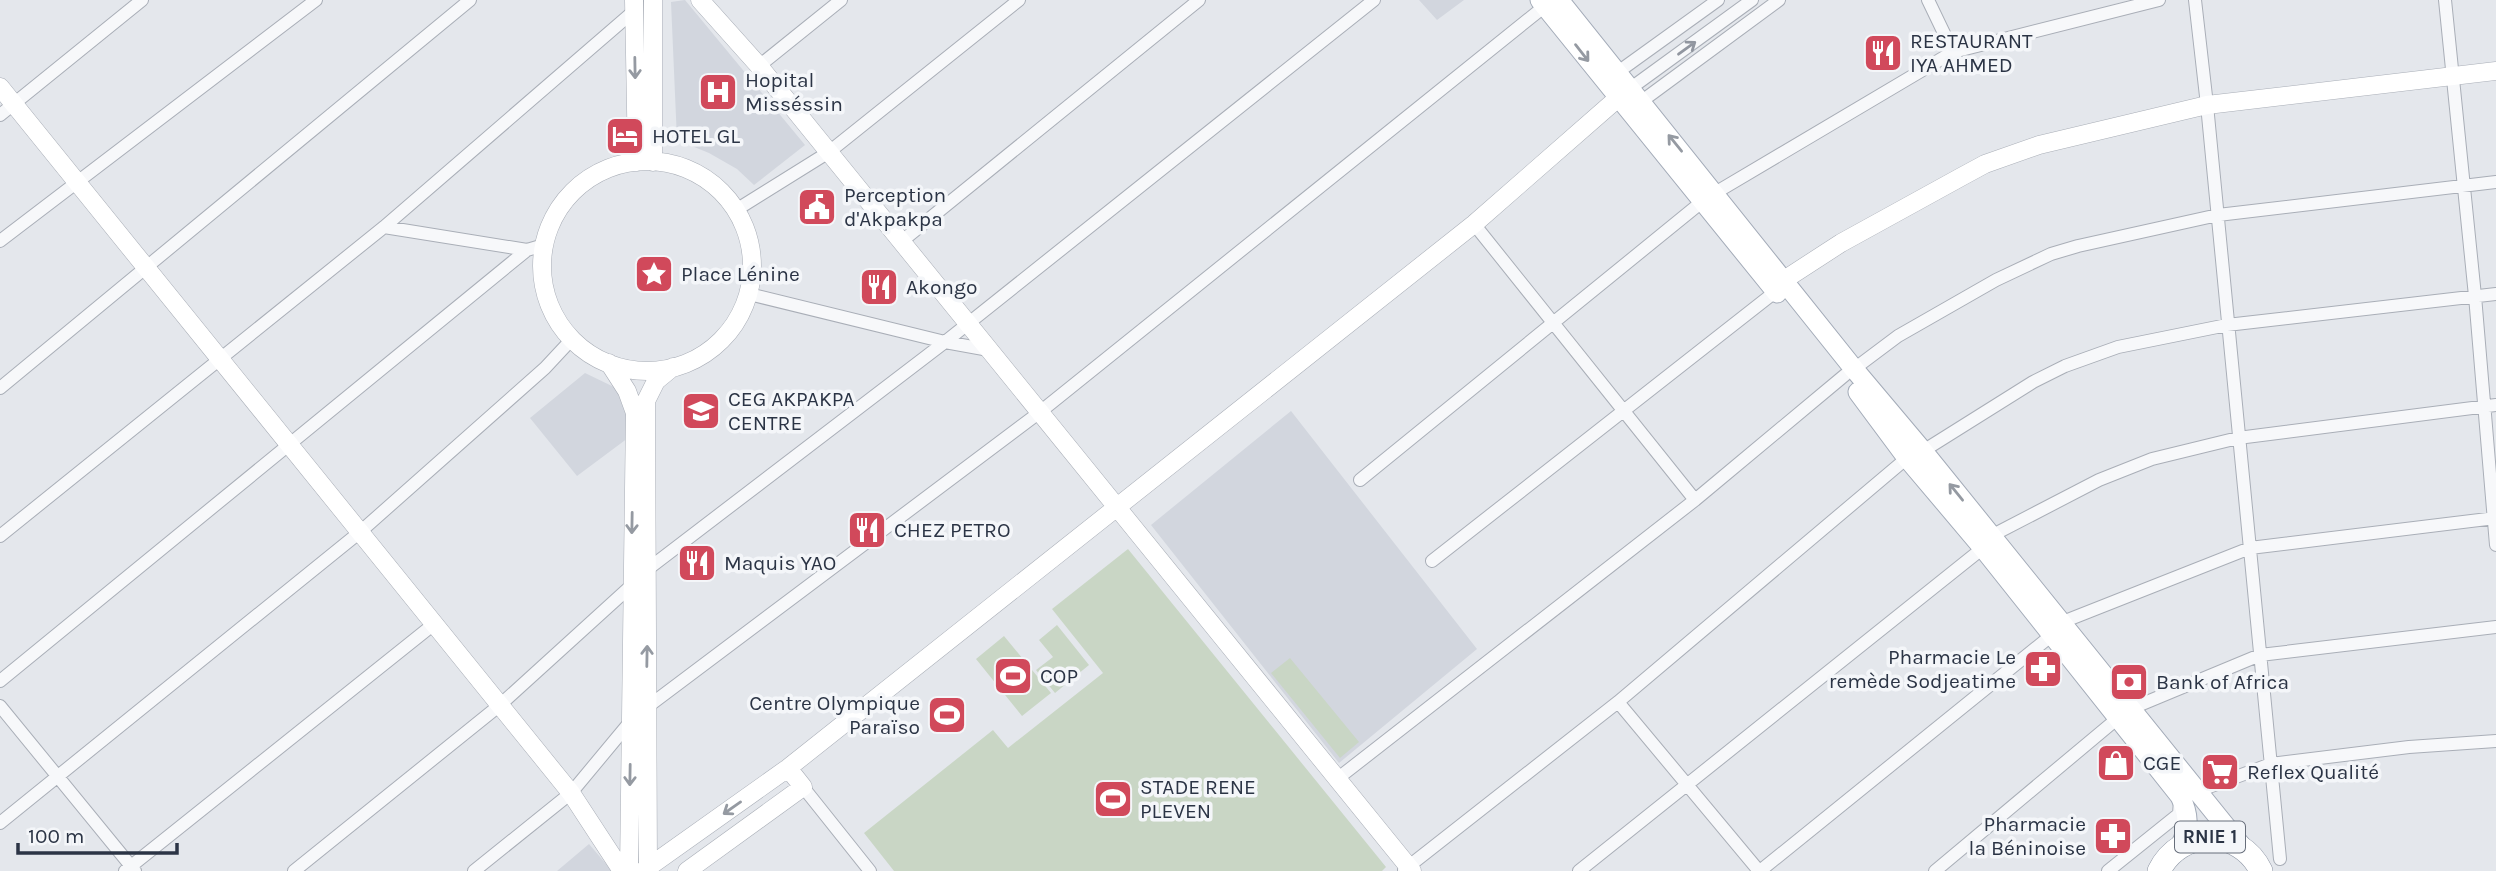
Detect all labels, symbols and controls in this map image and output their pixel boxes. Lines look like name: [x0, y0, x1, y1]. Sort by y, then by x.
place label: RESTAURANT IYA AHMED: [1910, 29, 2033, 77]
restaurant icon: RESTAURANT IYA AHMED: [1862, 32, 1904, 74]
one-way arrow: [1677, 41, 1696, 55]
one-way arrow: [1575, 44, 1590, 62]
one-way arrow: [628, 56, 642, 79]
place label: Hopital Misséssin: [745, 68, 843, 116]
hospital icon: Hopital Misséssin: [697, 71, 739, 113]
hotel icon: HOTEL GL: [604, 115, 646, 157]
place label: HOTEL GL: [652, 124, 740, 148]
one-way arrow: [1668, 134, 1683, 152]
place label: Perception d'Akpakpa: [844, 183, 946, 231]
public building icon: Perception d'Akpakpa: [796, 186, 838, 228]
place icon: Place Lénine: [633, 253, 675, 295]
place label: Place Lénine: [681, 262, 800, 286]
restaurant icon: Akongo: [858, 266, 900, 308]
place label: Akongo: [906, 275, 977, 299]
place label: CEG AKPAKPA CENTRE: [728, 387, 855, 435]
school or university icon: CEG AKPAKPA CENTRE: [680, 390, 722, 432]
one-way arrow: [1948, 483, 1964, 501]
restaurant icon: CHEZ PETRO: [846, 509, 888, 551]
one-way arrow: [625, 511, 639, 534]
place label: CHEZ PETRO: [894, 518, 1010, 542]
restaurant icon: Maquis YAO: [676, 542, 718, 584]
place label: Maquis YAO: [724, 551, 836, 575]
one-way arrow: [640, 645, 654, 668]
place label: Pharmacie Le remède Sodjeatime: [1829, 645, 2016, 693]
pharmacy icon: Pharmacie Le remède Sodjeatime: [2022, 648, 2064, 690]
sports icon: COP: [992, 655, 1034, 697]
bank icon: Bank of Africa: [2108, 661, 2150, 703]
place label: COP: [1040, 664, 1078, 688]
place label: Bank of Africa: [2156, 670, 2289, 694]
place label: Centre Olympique Paraïso: [749, 691, 920, 739]
sports icon: Centre Olympique Paraïso: [926, 694, 968, 736]
shop icon: CGE: [2095, 742, 2137, 784]
place label: CGE: [2143, 751, 2181, 775]
supermarket icon: Reflex Qualité: [2199, 751, 2241, 793]
place label: Reflex Qualité: [2247, 760, 2379, 784]
one-way arrow: [623, 763, 637, 786]
place label: STADE RENE PLEVEN: [1140, 775, 1256, 823]
sports icon: STADE RENE PLEVEN: [1092, 778, 1134, 820]
one-way arrow: [723, 801, 742, 815]
scale bar: [18, 812, 177, 856]
place label: Pharmacie la Béninoise: [1969, 812, 2086, 860]
pharmacy icon: Pharmacie la Béninoise: [2092, 815, 2134, 857]
road number: RNIE 1: [2175, 822, 2245, 852]
text: 100 m: [28, 824, 85, 848]

